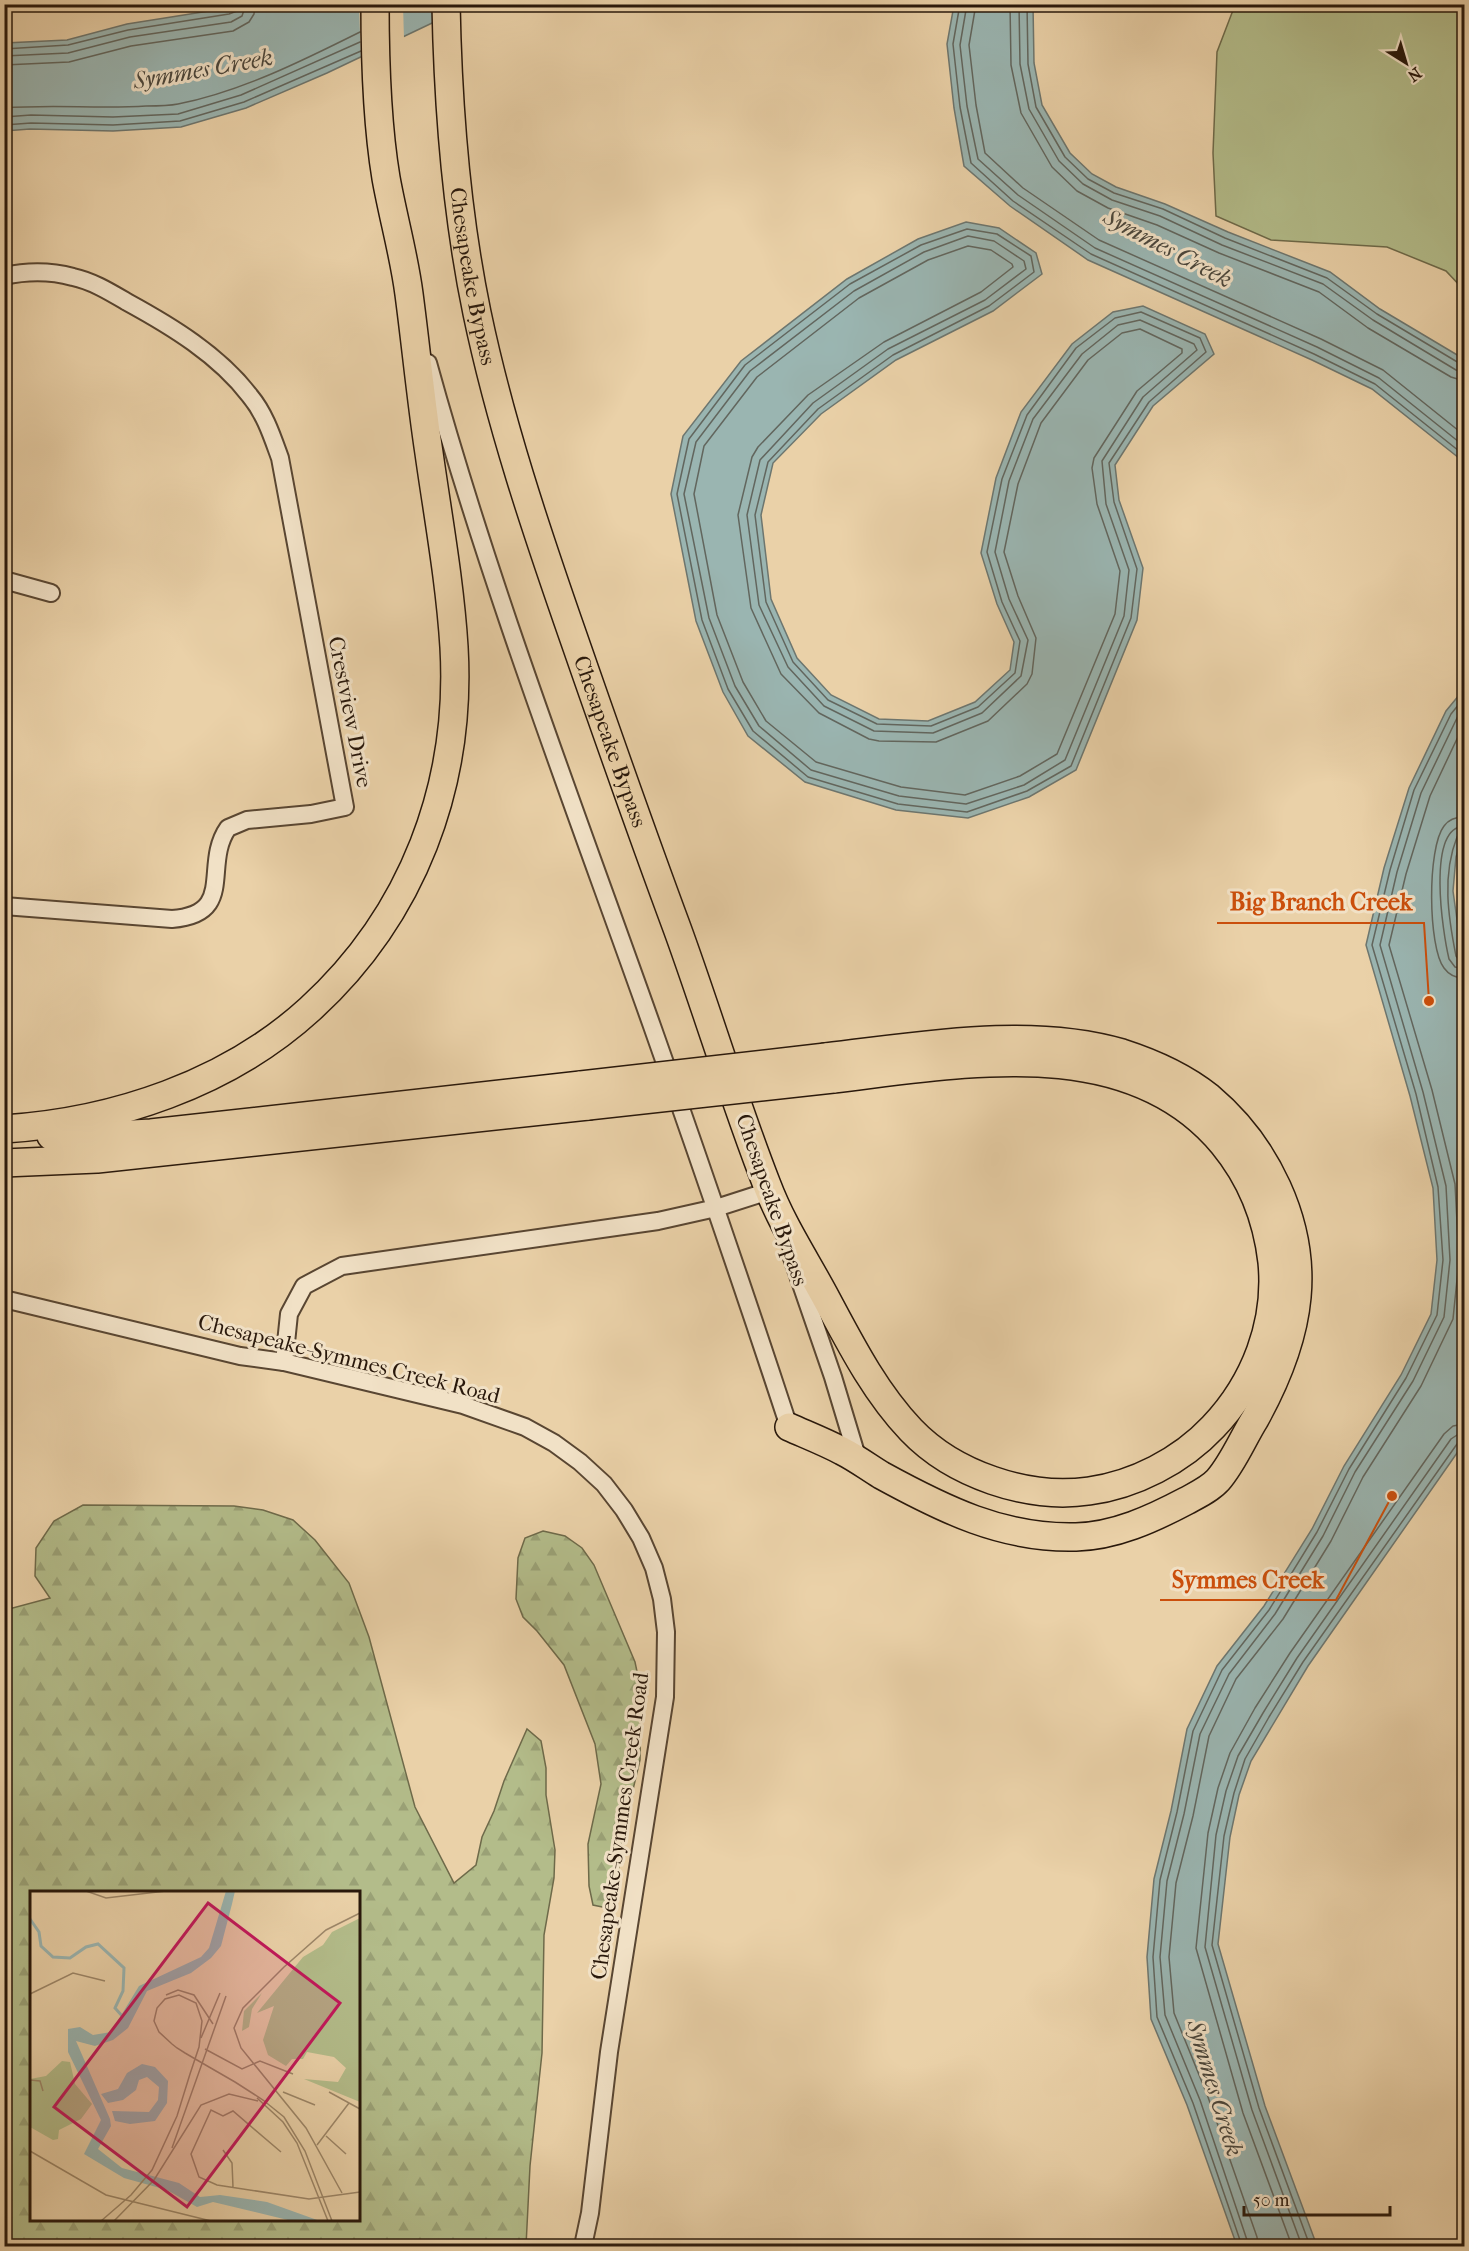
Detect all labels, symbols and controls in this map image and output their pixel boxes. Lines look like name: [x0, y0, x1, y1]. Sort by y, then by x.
north arrow: [1376, 33, 1436, 93]
water label: Symmes Creek: [130, 43, 275, 95]
text: N: [1403, 63, 1425, 86]
street label: Chesapeake Bypass: [444, 186, 501, 368]
water label: Symmes Creek: [1098, 202, 1237, 294]
street label: Crestview Drive: [323, 634, 377, 790]
street label: Chesapeake Bypass: [568, 652, 652, 831]
callout: Big Branch Creek: [1217, 881, 1424, 923]
text: Big Branch Creek: [1230, 888, 1413, 916]
street label: Chesapeake Bypass: [730, 1111, 814, 1289]
street label: Chesapeake-Symmes Creek Road: [195, 1309, 504, 1409]
callout: Symmes Creek: [1160, 1558, 1336, 1600]
text: Symmes Creek: [1172, 1566, 1325, 1594]
street label: Chesapeake-Symmes Creek Road: [586, 1670, 655, 1981]
inset map: [30, 1891, 360, 2221]
water label: Symmes Creek: [1181, 2015, 1249, 2160]
scale bar: [1244, 2179, 1390, 2217]
text: 50 m: [1253, 2190, 1290, 2211]

